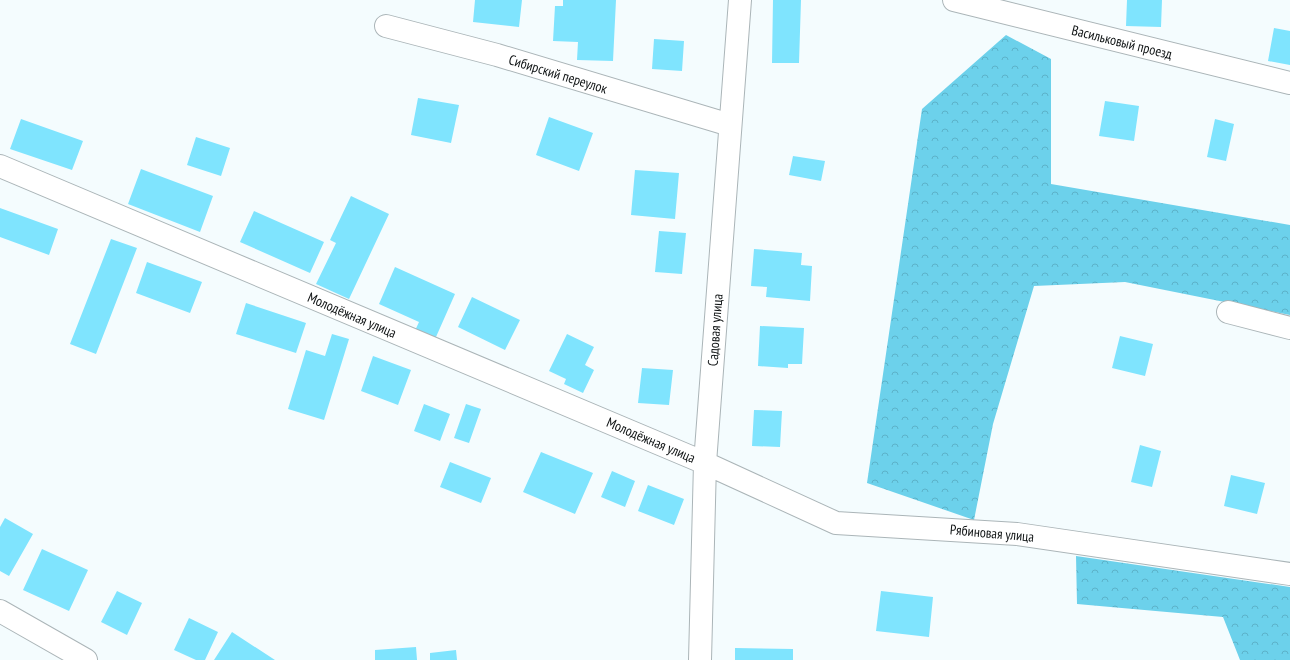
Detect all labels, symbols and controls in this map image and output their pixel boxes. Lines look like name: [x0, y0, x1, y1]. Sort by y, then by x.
street label: Васильковый проезд: [1070, 21, 1174, 63]
street label: Сибирский переулок: [506, 50, 610, 98]
street label: Молодёжная улица: [305, 288, 399, 342]
street label: Садовая улица: [703, 293, 727, 367]
street label: Молодёжная улица: [604, 413, 698, 467]
street label: Рябиновая улица: [949, 520, 1035, 546]

